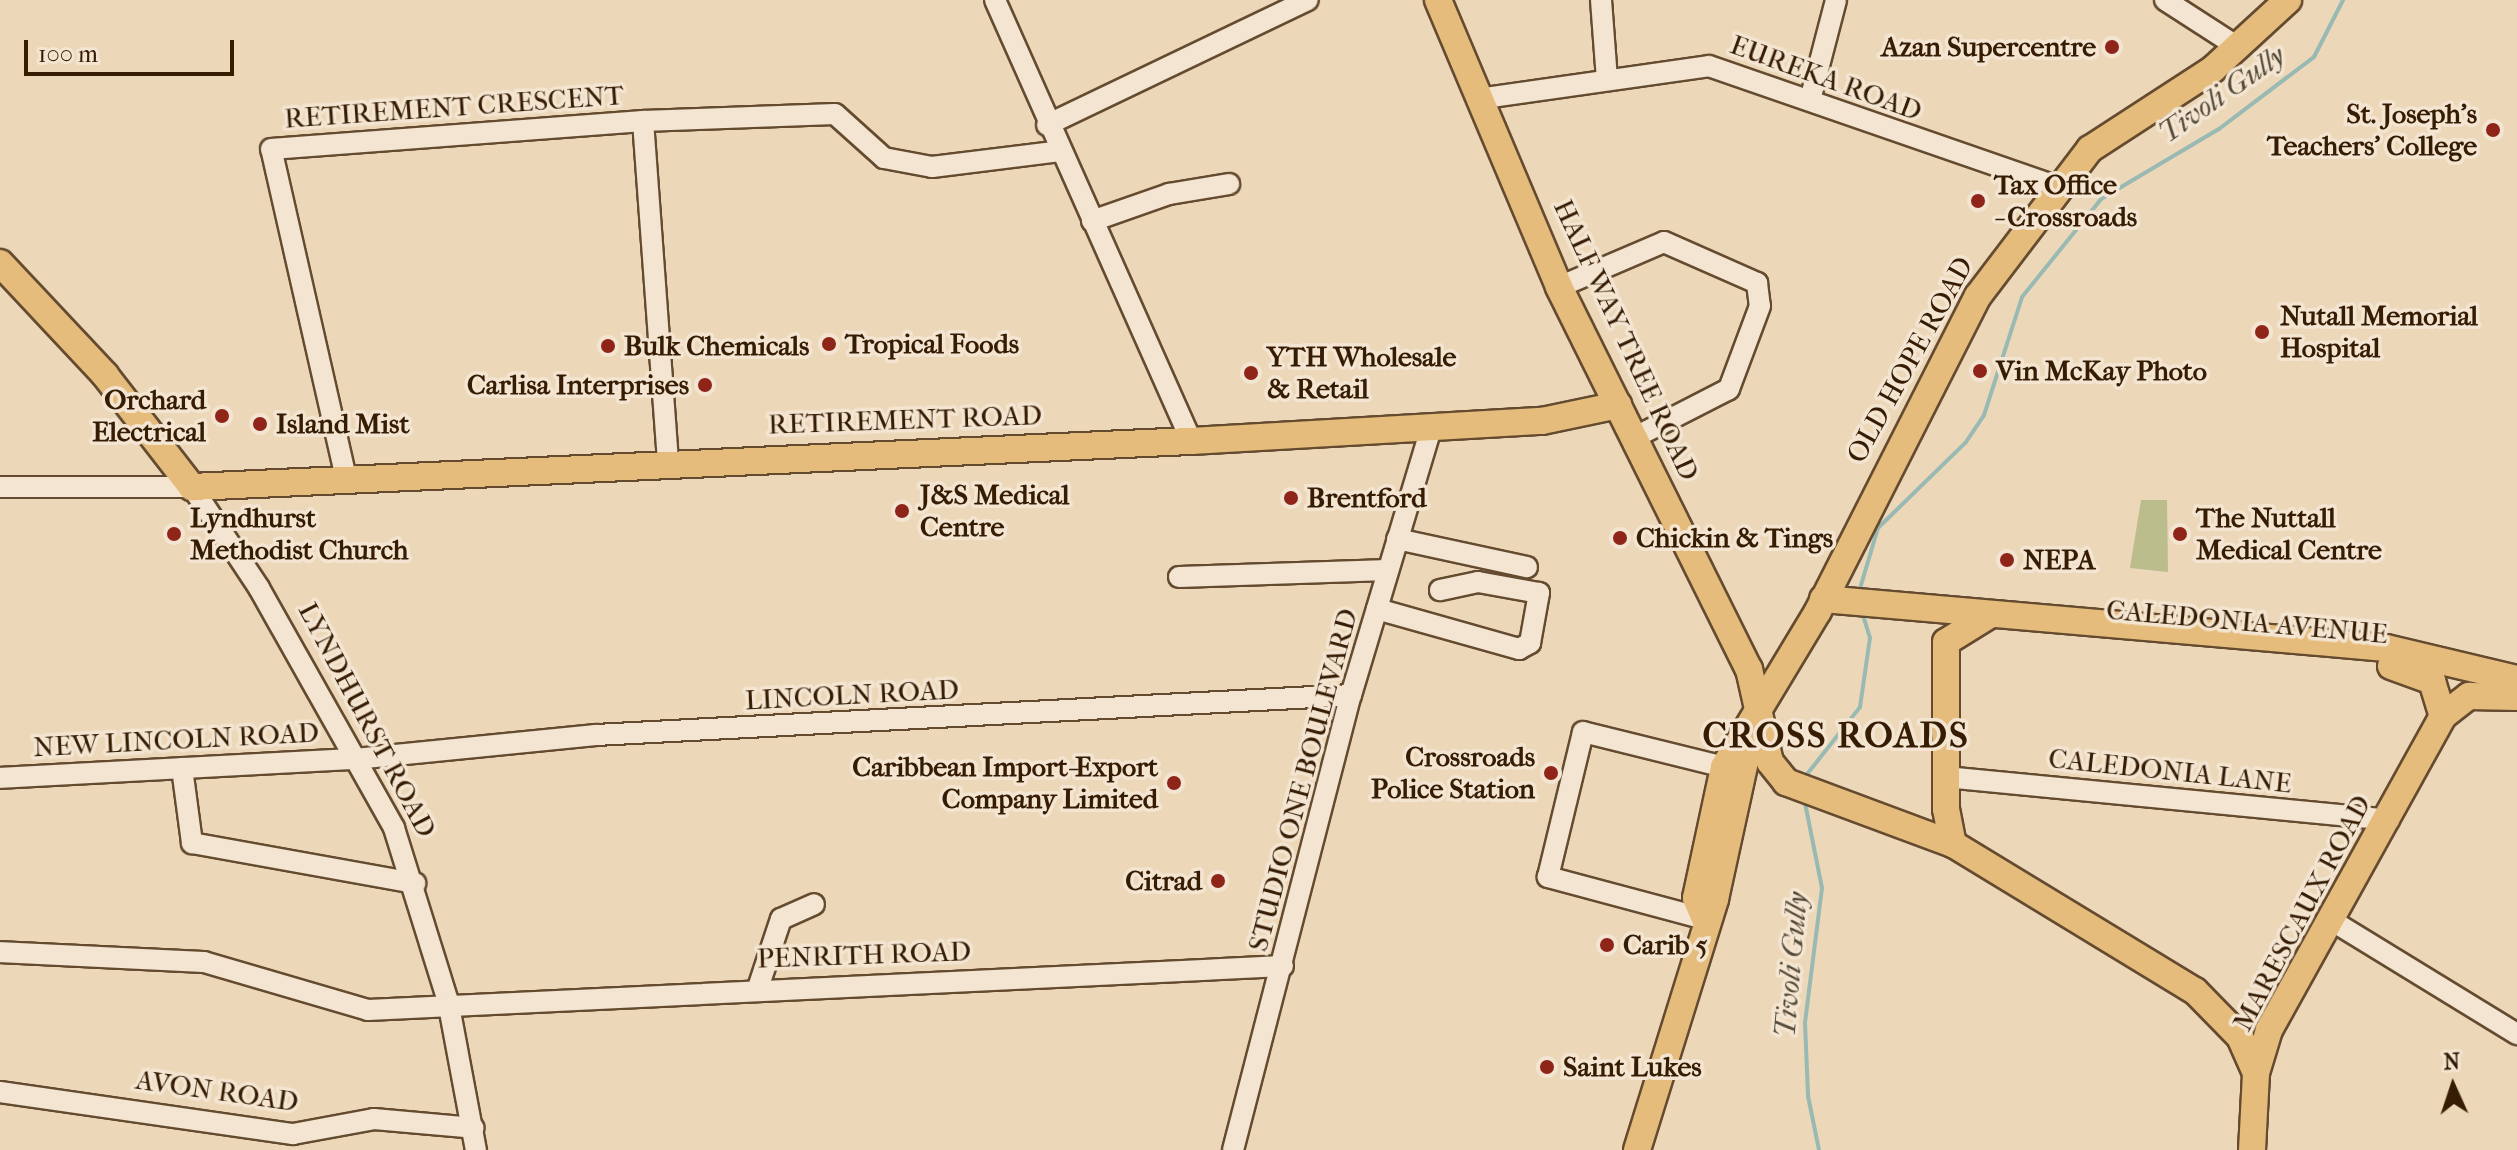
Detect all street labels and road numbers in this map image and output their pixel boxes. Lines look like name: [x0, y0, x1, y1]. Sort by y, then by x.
street label: EUREKA ROAD: [1726, 28, 1926, 128]
street label: RETIREMENT CRESCENT: [283, 78, 625, 136]
street label: HALF WAY TREE ROAD: [1546, 194, 1706, 486]
street label: OLD HOPE ROAD: [1839, 251, 1981, 469]
street label: RETIREMENT ROAD: [767, 398, 1043, 442]
street label: CALEDONIA AVENUE: [2105, 593, 2389, 651]
street label: LYNDHURST ROAD: [291, 597, 443, 843]
street label: STUDIO ONE BOULEVARD: [1241, 605, 1365, 955]
street label: LINCOLN ROAD: [744, 673, 960, 717]
street label: NEW LINCOLN ROAD: [32, 716, 320, 764]
street label: CALEDONIA LANE: [2047, 742, 2293, 800]
street label: MARESCAUX ROAD: [2226, 789, 2378, 1037]
street label: PENRITH ROAD: [756, 934, 972, 976]
street label: AVON ROAD: [134, 1063, 300, 1119]

